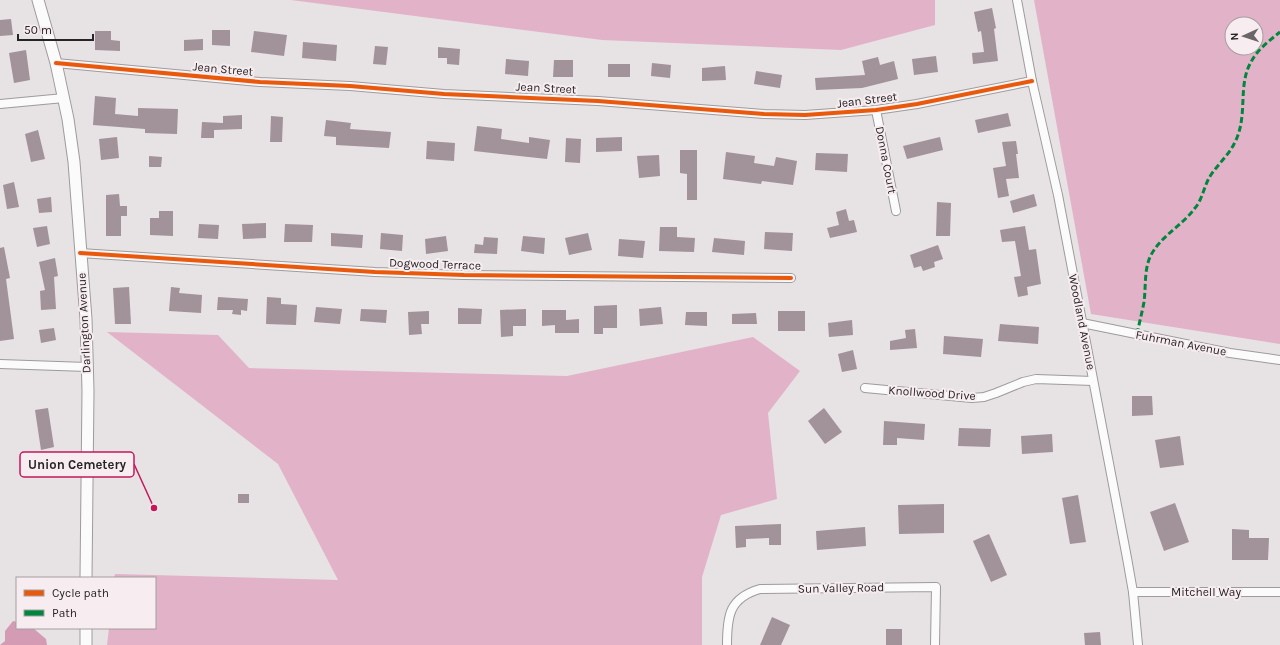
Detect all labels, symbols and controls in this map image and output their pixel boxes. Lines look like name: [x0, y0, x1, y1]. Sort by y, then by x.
scale bar: [18, 16, 93, 42]
north arrow: [1224, 16, 1264, 56]
text: 50 m: [24, 23, 52, 37]
text: N: [1228, 32, 1241, 41]
street label: Jean Street: [192, 59, 254, 79]
street label: Jean Street: [515, 79, 577, 97]
street label: Jean Street: [836, 89, 898, 111]
street label: Donna Court: [873, 125, 899, 195]
street label: Dogwood Terrace: [389, 255, 481, 273]
street label: Darlington Avenue: [74, 272, 94, 374]
street label: Woodland Avenue: [1066, 273, 1098, 371]
street label: Fuhrman Avenue: [1134, 327, 1228, 359]
street label: Knollwood Drive: [888, 383, 976, 403]
callout: Union Cemetery: [20, 452, 134, 477]
text: Union Cemetery: [28, 457, 126, 472]
legend: [16, 577, 156, 629]
street label: Sun Valley Road: [798, 580, 884, 596]
street label: Mitchell Way: [1171, 585, 1241, 599]
text: Cycle path: [52, 586, 109, 600]
text: Path: [52, 606, 77, 620]

